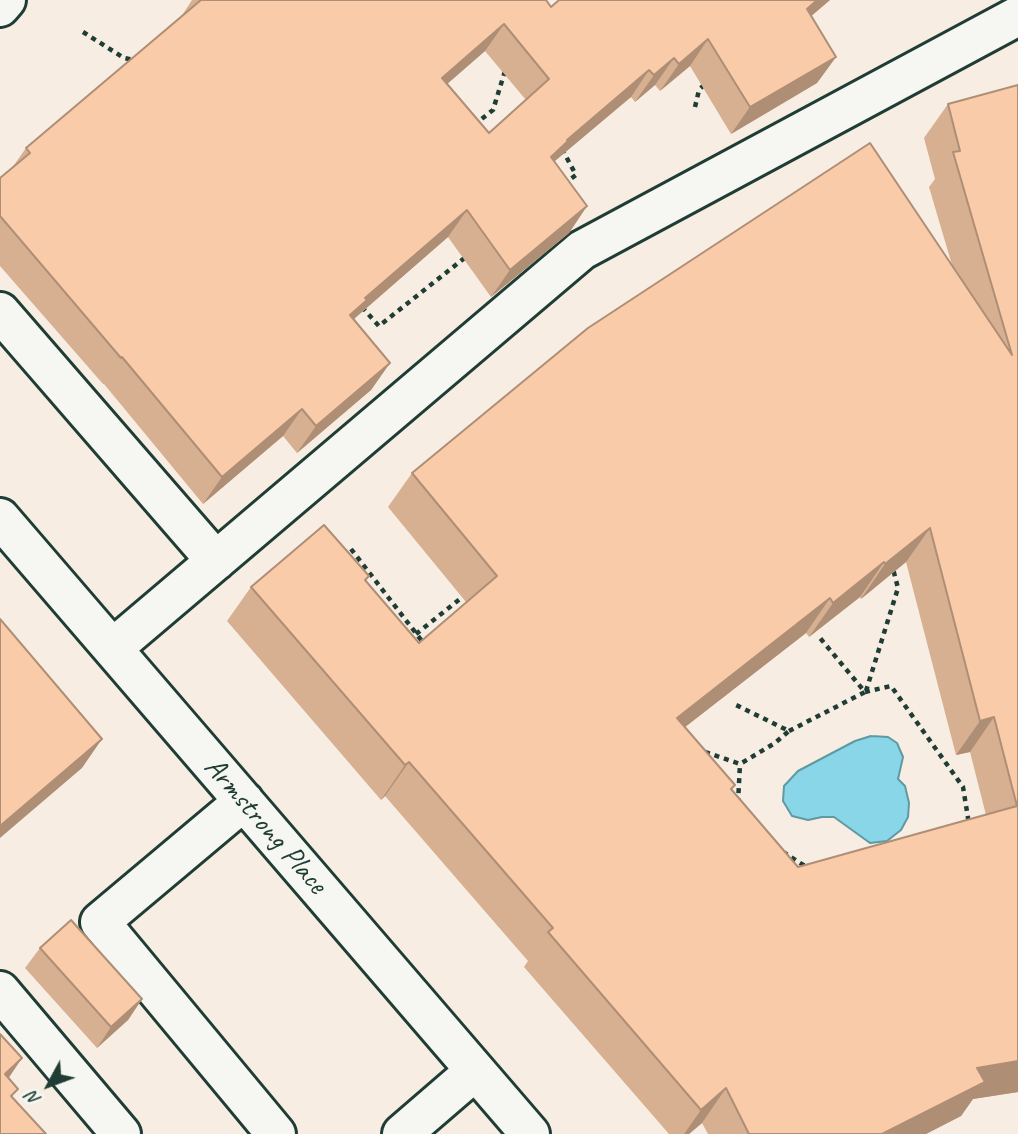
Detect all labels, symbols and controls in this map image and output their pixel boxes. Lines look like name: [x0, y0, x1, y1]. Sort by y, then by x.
street label: Armstrong Place: [196, 750, 334, 902]
north arrow: [14, 1050, 84, 1120]
text: N: [20, 1086, 46, 1111]

